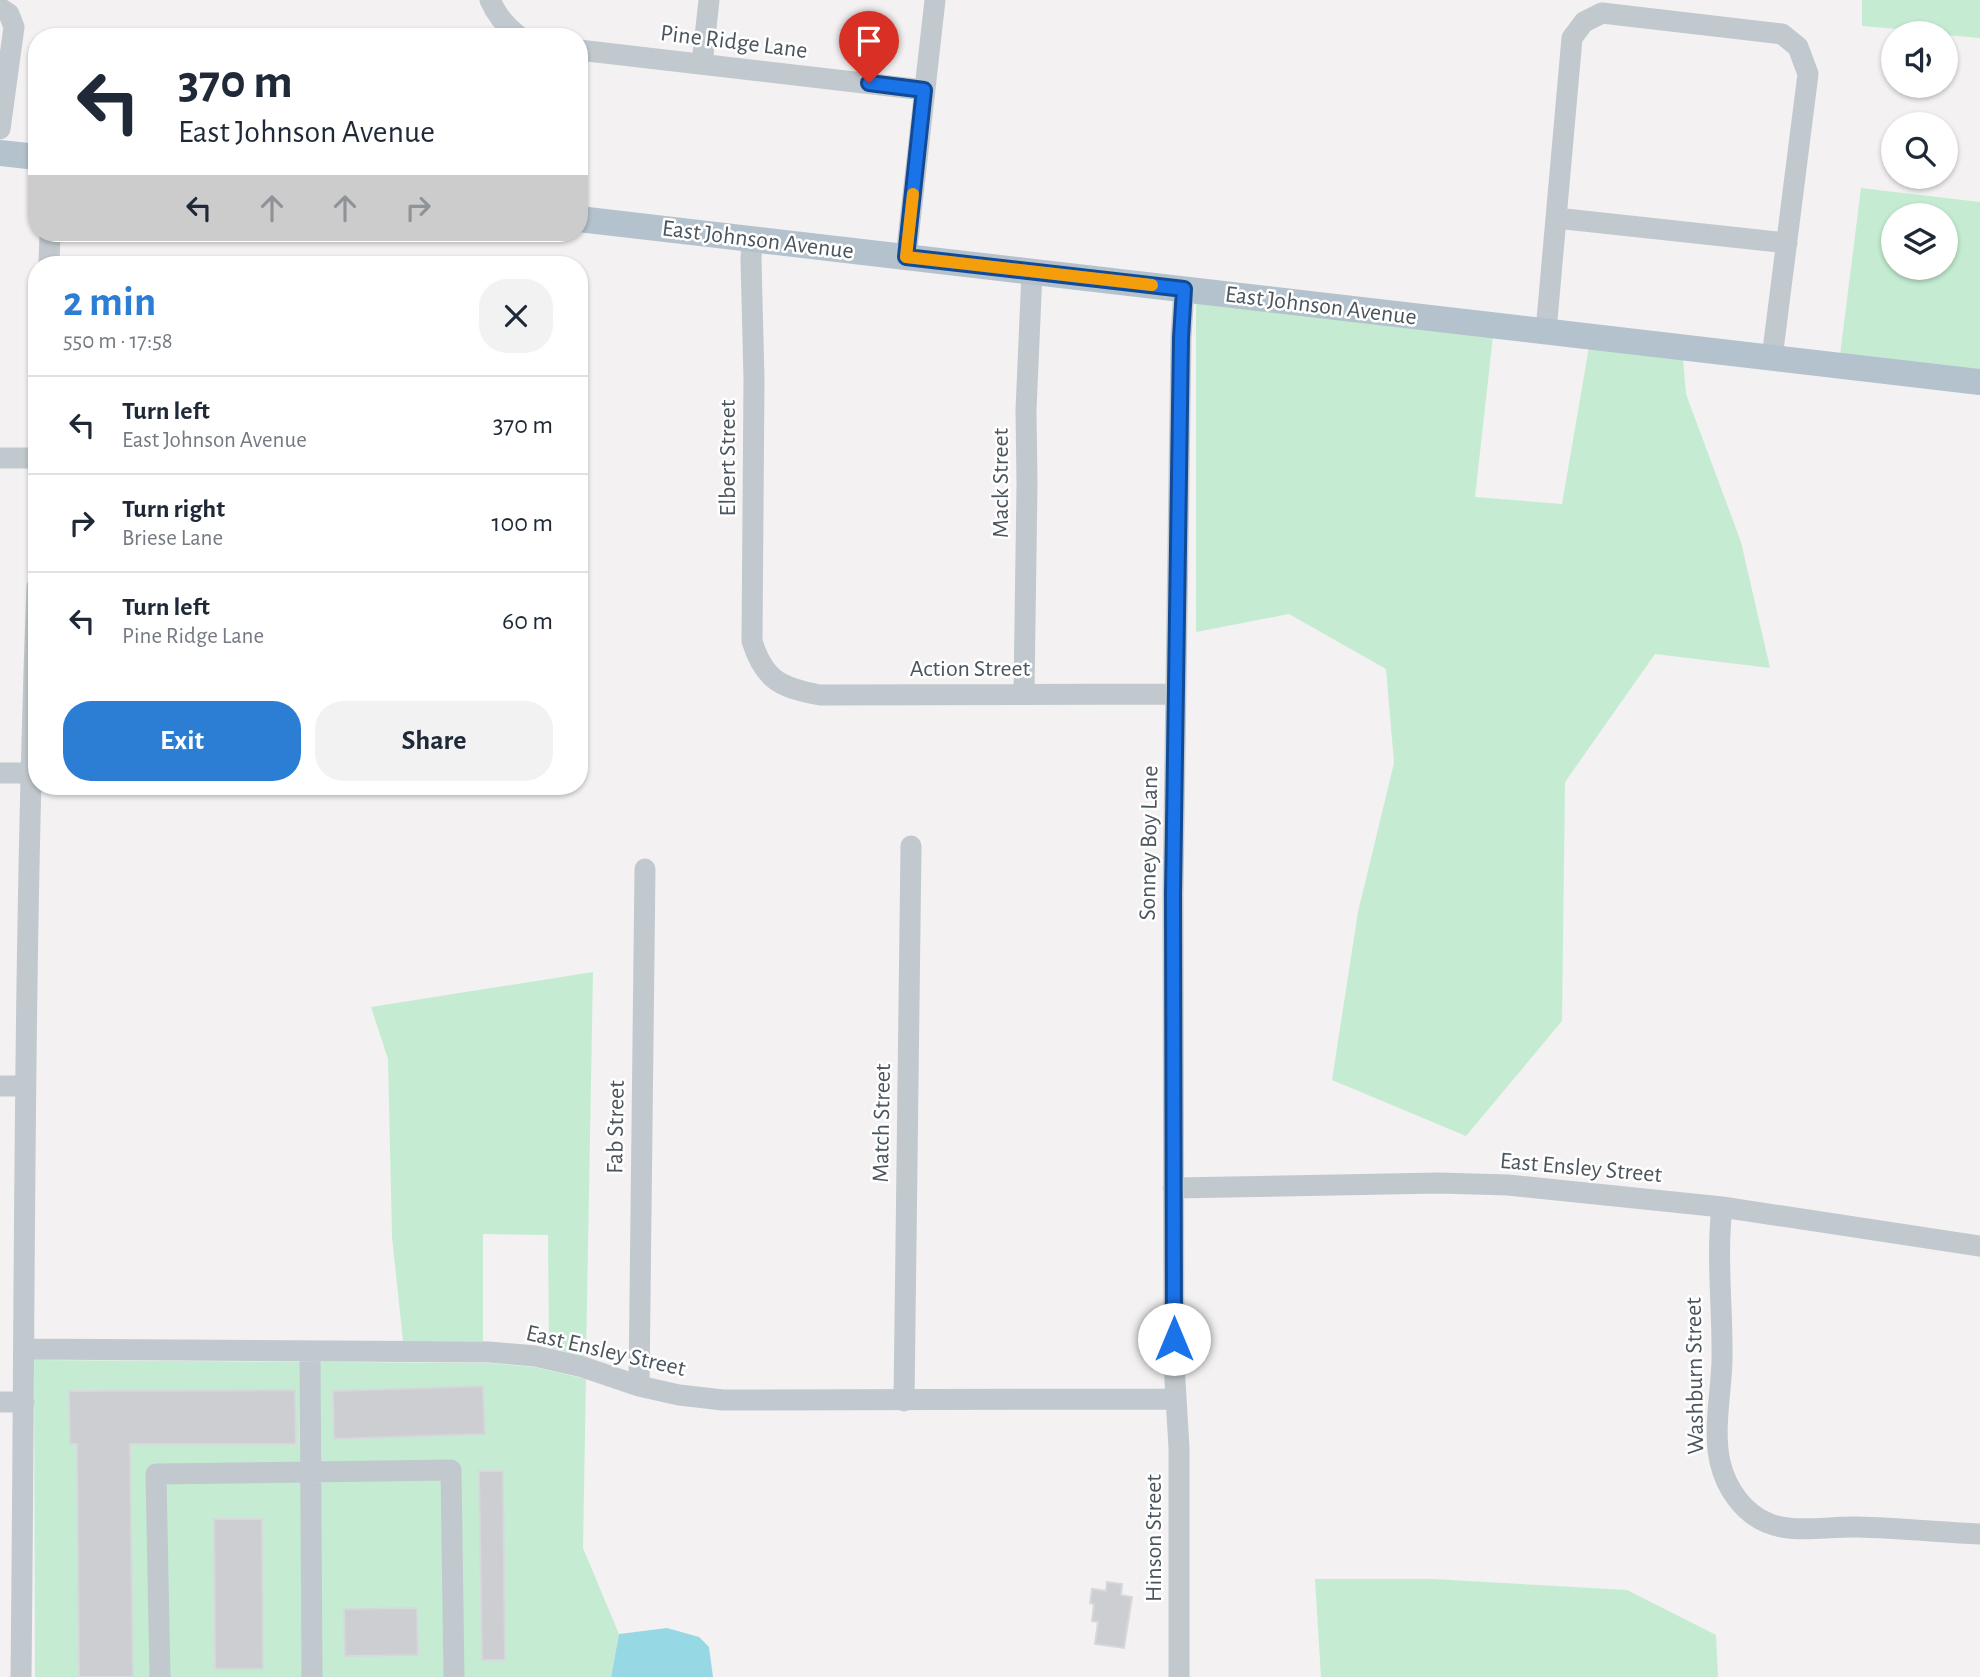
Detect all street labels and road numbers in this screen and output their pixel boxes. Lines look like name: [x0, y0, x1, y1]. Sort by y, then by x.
street label: Pine Ridge Lane: [659, 21, 809, 63]
street label: East Johnson Avenue: [661, 216, 855, 264]
street label: East Johnson Avenue: [1224, 282, 1418, 330]
street label: Elbert Street: [716, 399, 740, 516]
street label: Mack Street: [989, 427, 1013, 538]
street label: Action Street: [910, 657, 1031, 681]
street label: Sonney Boy Lane: [1136, 765, 1162, 921]
street label: Match Street: [869, 1063, 895, 1183]
street label: Fab Street: [603, 1080, 629, 1174]
street label: East Ensley Street: [1499, 1149, 1663, 1187]
street label: Washburn Street: [1682, 1297, 1708, 1455]
street label: East Ensley Street: [524, 1321, 688, 1381]
street label: Hinson Street: [1142, 1474, 1166, 1602]

